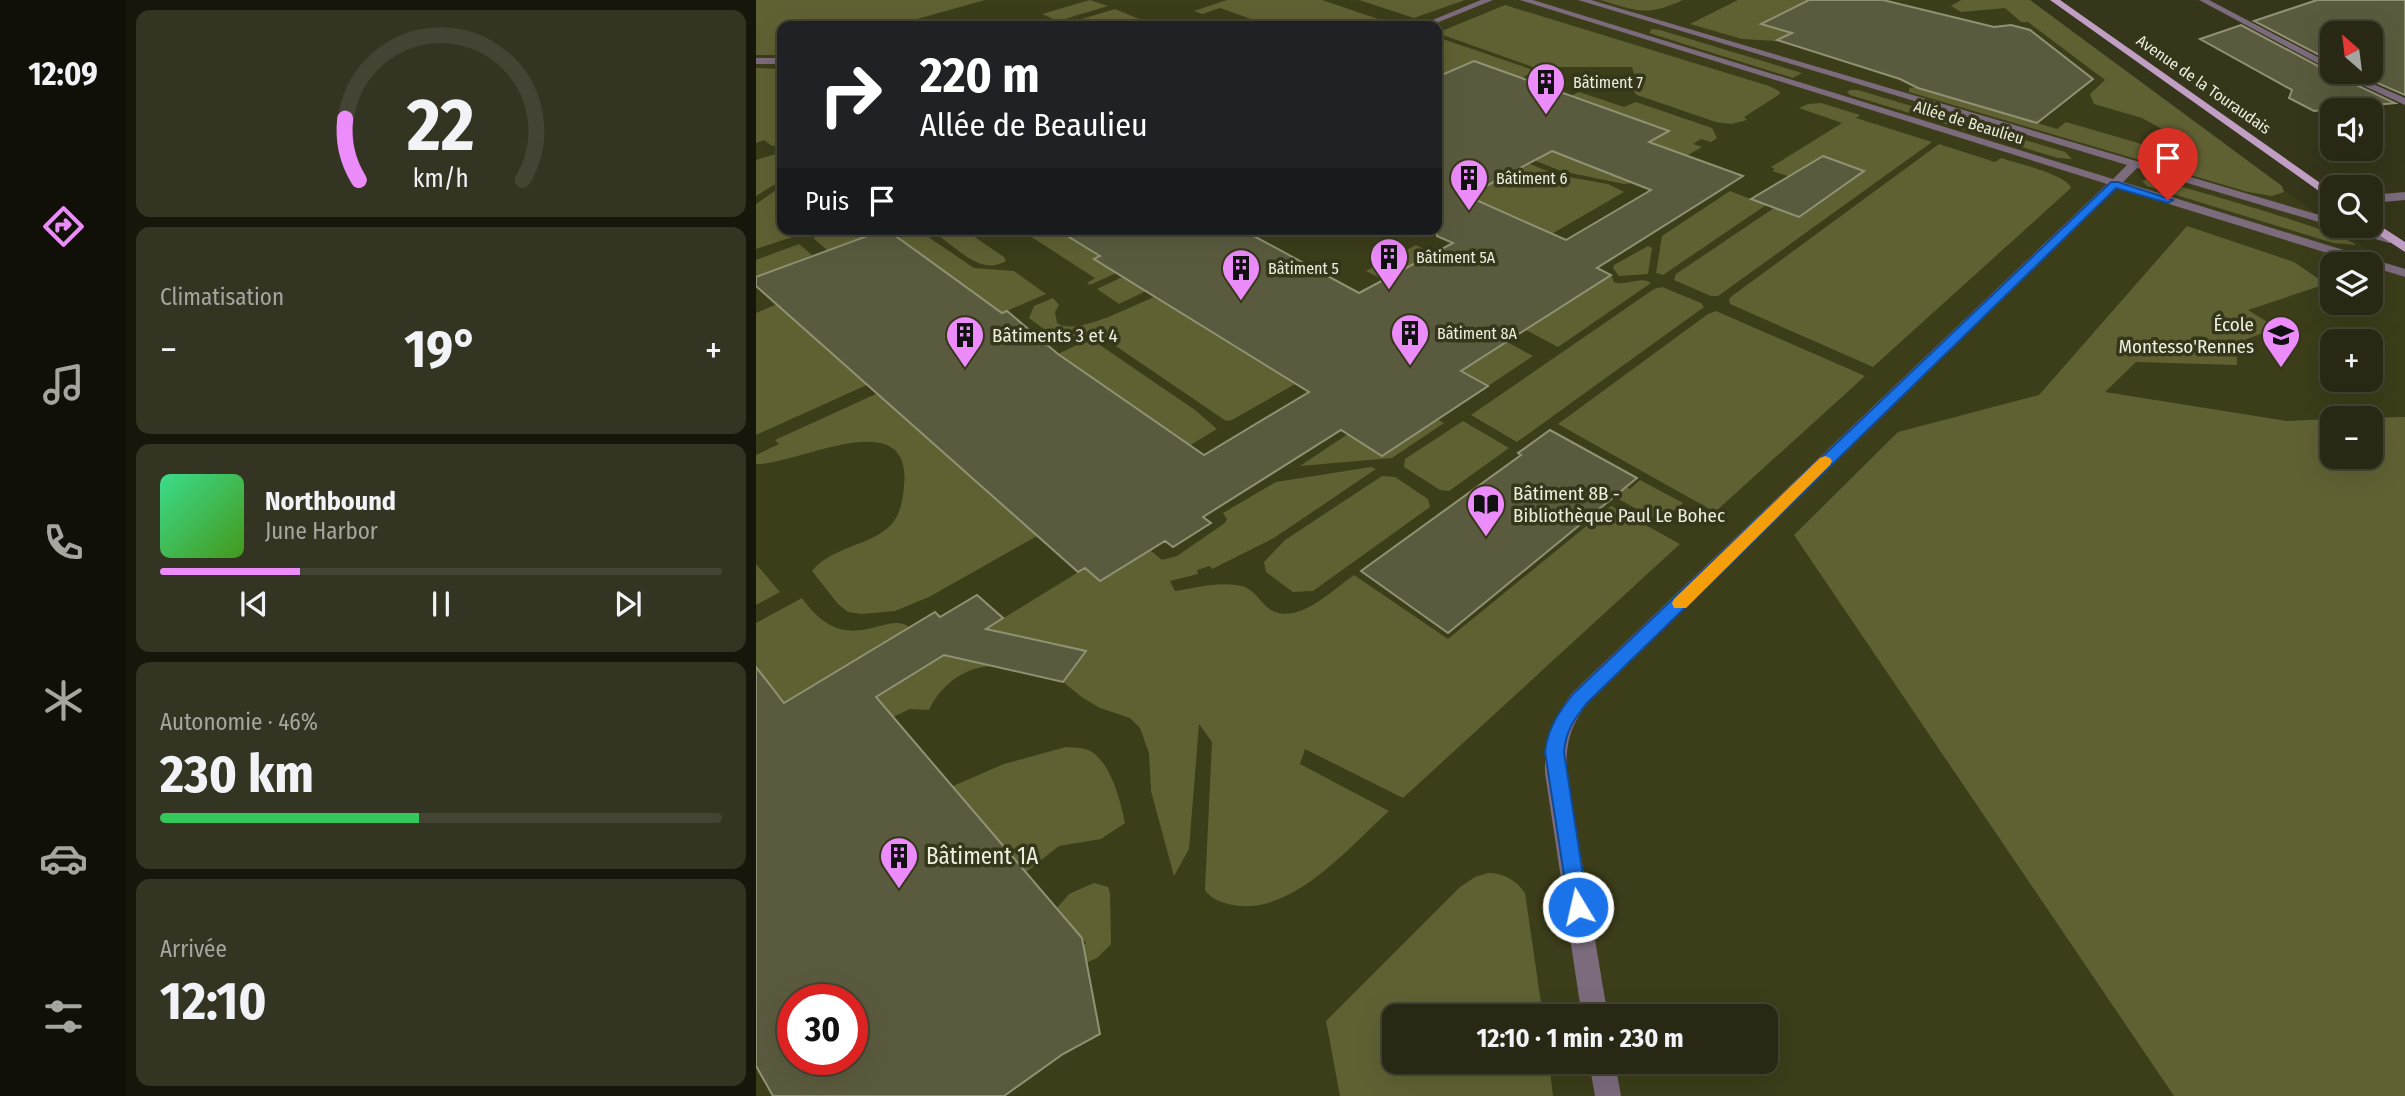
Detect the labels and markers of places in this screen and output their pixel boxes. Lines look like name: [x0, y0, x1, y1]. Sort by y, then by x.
building icon: Bâtiment 7: [1525, 61, 1567, 116]
place label: Bâtiment 7: [1573, 73, 1643, 92]
pin: [2138, 128, 2198, 200]
building icon: Bâtiment 6: [1448, 157, 1490, 212]
place label: Bâtiment 6: [1496, 169, 1567, 188]
building icon: Bâtiment 5A: [1368, 236, 1410, 291]
building icon: Bâtiment 5: [1220, 247, 1262, 302]
place label: Bâtiment 5A: [1416, 248, 1496, 267]
place label: Bâtiment 5: [1268, 259, 1339, 278]
building icon: Bâtiment 8A: [1389, 312, 1431, 367]
place label: École Montesso'Rennes: [2119, 313, 2254, 358]
building icon: Bâtiments 3 et 4: [944, 314, 986, 369]
school or university icon: École Montesso'Rennes: [2260, 314, 2302, 369]
place label: Bâtiments 3 et 4: [992, 324, 1118, 347]
place label: Bâtiment 8A: [1437, 324, 1517, 343]
place label: Bâtiment 8B - Bibliothèque Paul Le Bohec: [1513, 482, 1725, 527]
library icon: Bâtiment 8B - Bibliothèque Paul Le Bohec: [1465, 483, 1507, 538]
building icon: Bâtiment 1A: [878, 835, 920, 890]
place label: Bâtiment 1A: [926, 842, 1038, 870]

